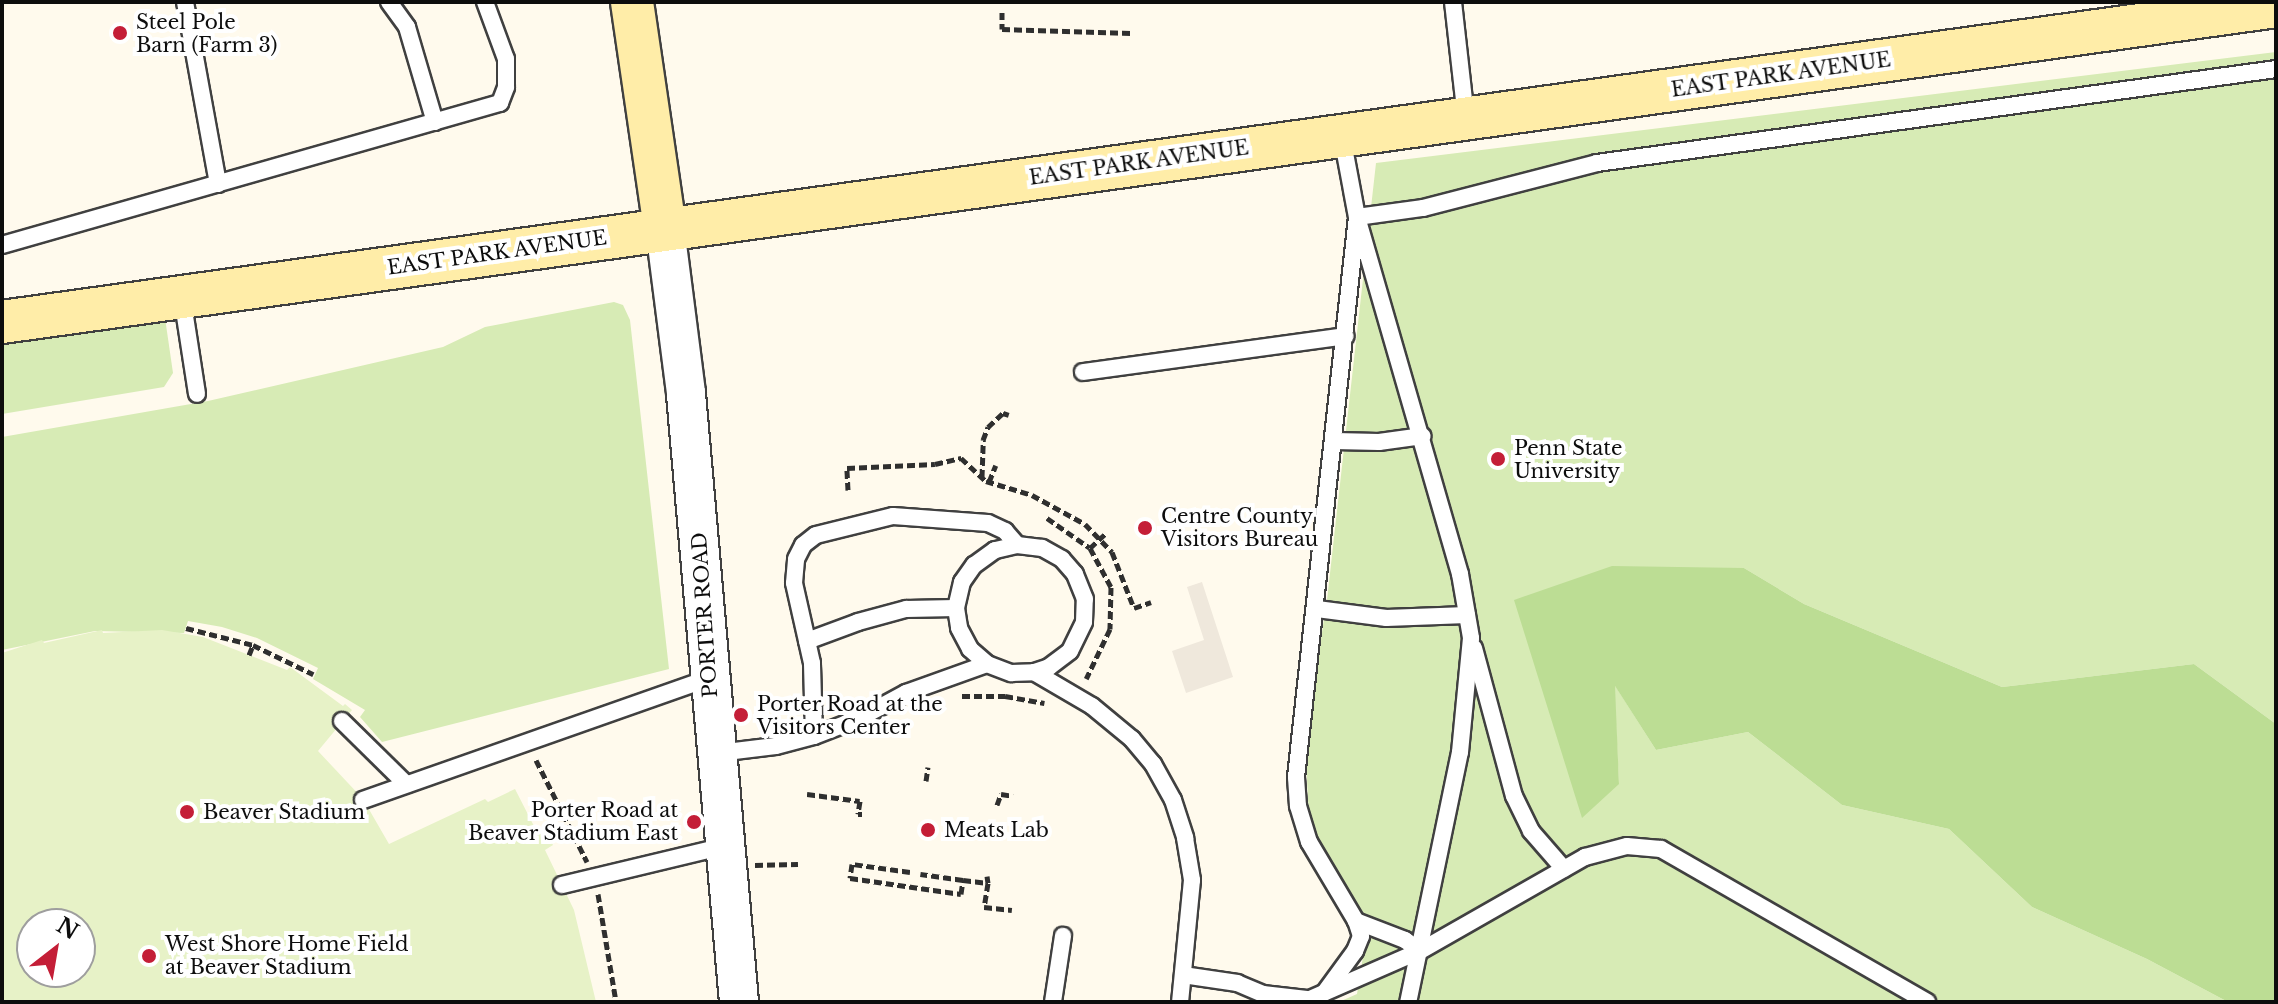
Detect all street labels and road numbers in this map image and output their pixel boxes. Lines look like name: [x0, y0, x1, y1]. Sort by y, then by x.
street label: EAST PARK AVENUE: [1669, 48, 1893, 102]
street label: EAST PARK AVENUE: [1027, 136, 1251, 190]
street label: EAST PARK AVENUE: [385, 226, 609, 280]
street label: PORTER ROAD: [687, 531, 723, 699]

